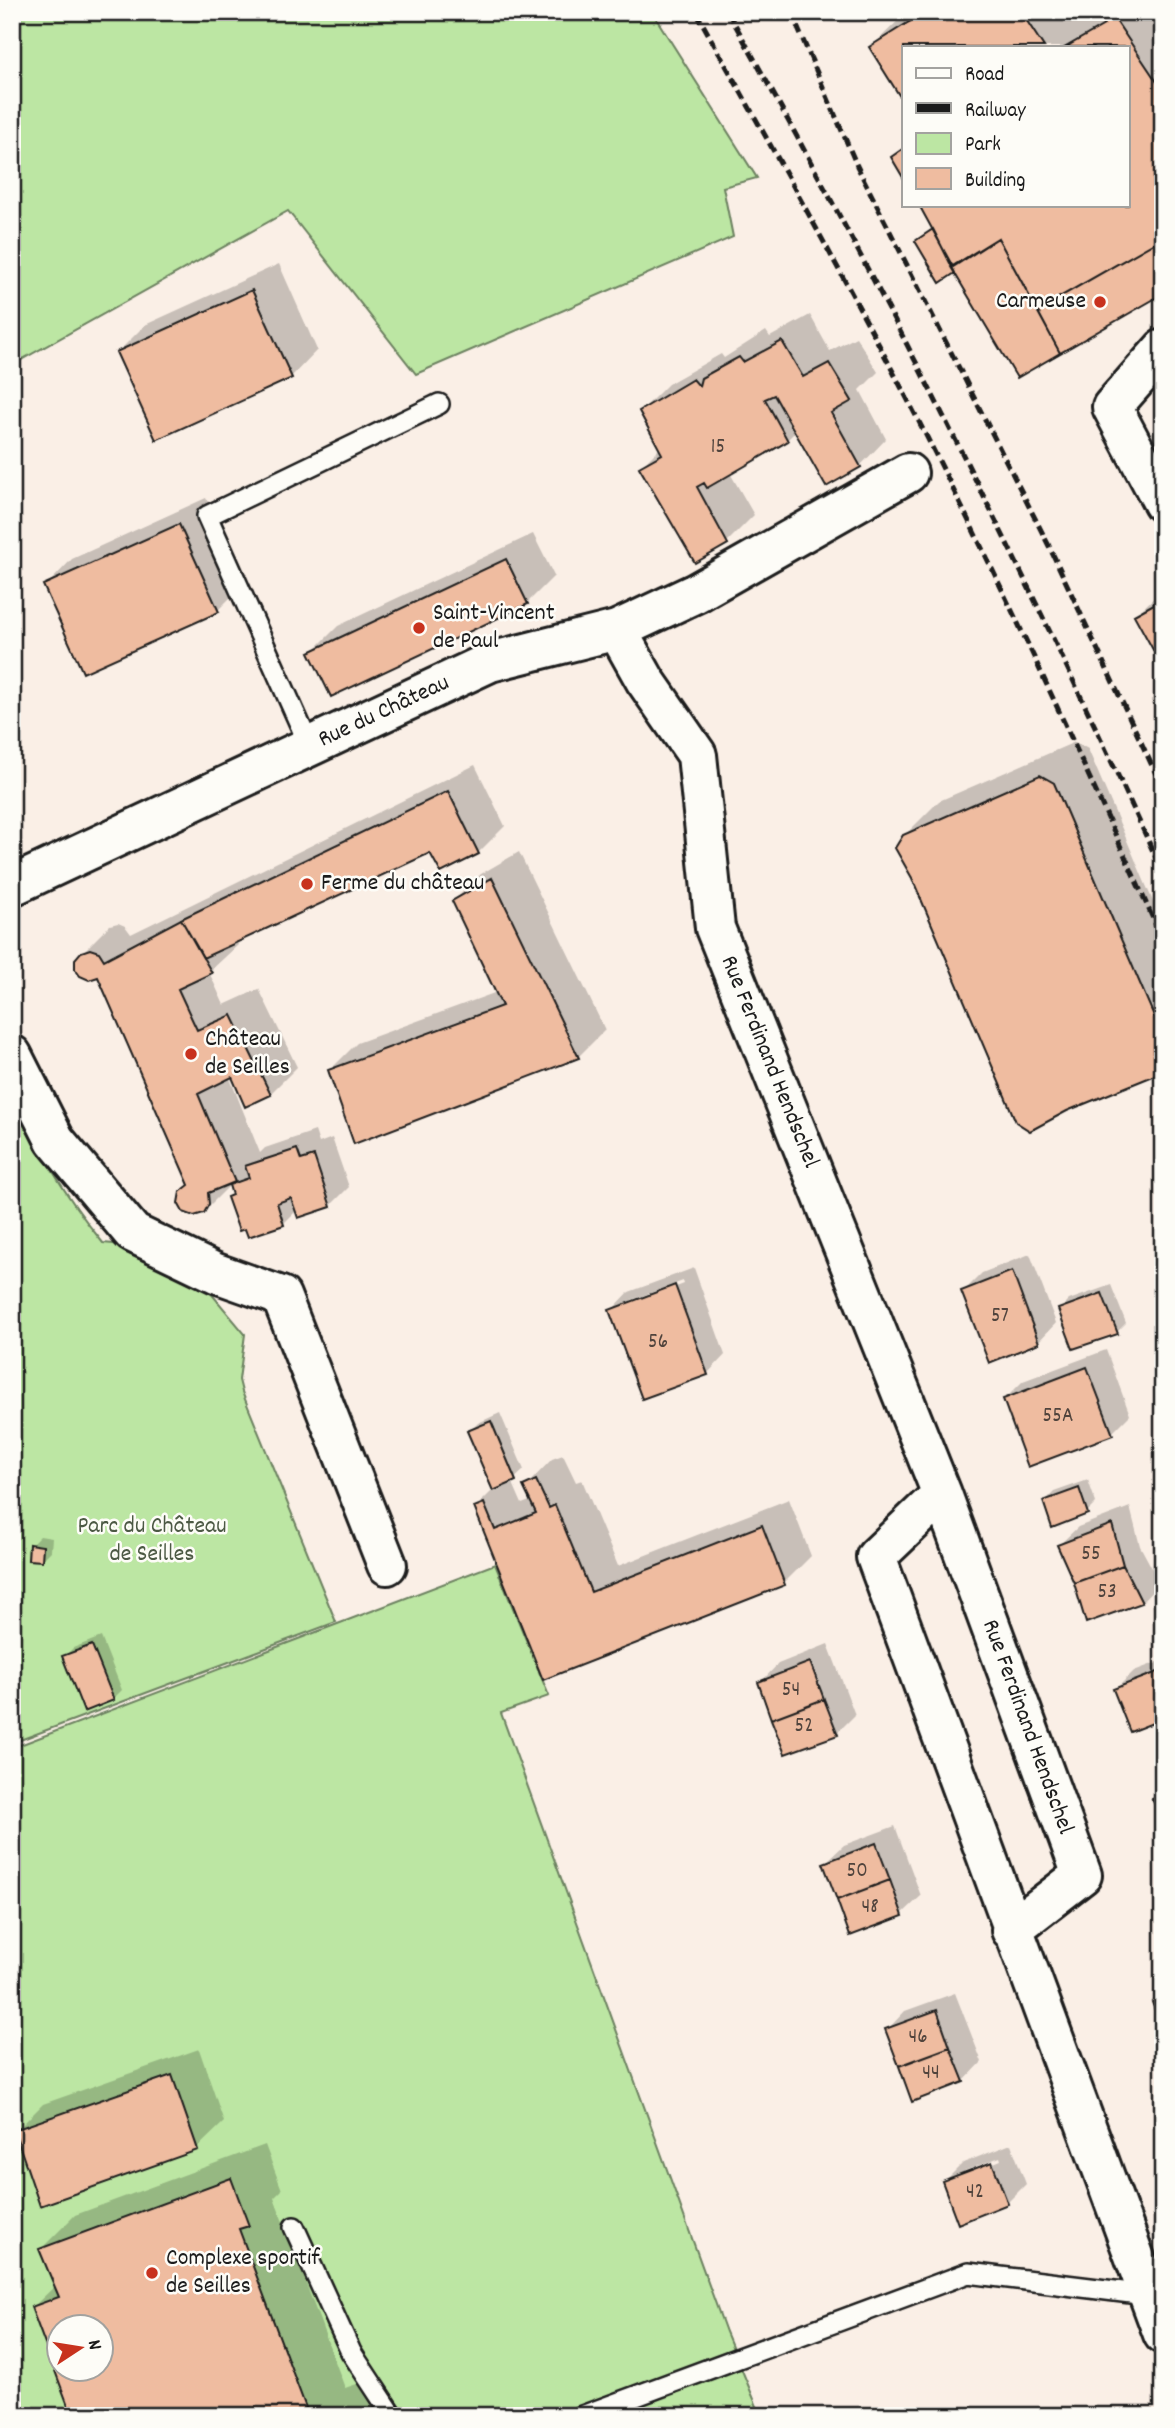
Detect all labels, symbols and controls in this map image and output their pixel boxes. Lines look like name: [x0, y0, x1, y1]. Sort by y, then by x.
legend: [902, 46, 1130, 206]
text: Road: [965, 61, 1004, 91]
text: Railway: [965, 97, 1026, 127]
text: Park: [965, 131, 1001, 161]
text: Building: [965, 167, 1025, 197]
place label: Carmeuse: [996, 285, 1086, 319]
marker: Carmeuse: [1092, 294, 1108, 310]
house number: 15: [711, 433, 725, 463]
place label: Saint-Vincent de Paul: [433, 597, 555, 659]
marker: Saint-Vincent de Paul: [411, 620, 427, 636]
street label: Rue du Château: [313, 667, 455, 757]
place label: Ferme du château: [321, 867, 484, 901]
marker: Ferme du château: [299, 876, 315, 892]
street label: Rue Ferdinand Hendschel: [711, 951, 827, 1174]
place label: Château de Seilles: [205, 1023, 290, 1085]
marker: Château de Seilles: [183, 1046, 199, 1062]
house number: 57: [991, 1302, 1009, 1332]
house number: 56: [648, 1328, 668, 1358]
house number: 55A: [1043, 1402, 1073, 1432]
park label: Parc du Château de Seilles: [77, 1510, 227, 1572]
house number: 55: [1081, 1540, 1101, 1570]
house number: 53: [1097, 1578, 1117, 1608]
street label: Rue Ferdinand Hendschel: [972, 1615, 1082, 1839]
house number: 54: [782, 1676, 800, 1706]
house number: 52: [795, 1712, 813, 1742]
house number: 50: [846, 1857, 868, 1887]
house number: 48: [861, 1893, 879, 1923]
house number: 46: [908, 2023, 928, 2053]
house number: 44: [922, 2059, 940, 2089]
house number: 42: [966, 2178, 984, 2208]
place label: Complexe sportif de Seilles: [166, 2242, 320, 2304]
marker: Complexe sportif de Seilles: [144, 2265, 160, 2281]
north arrow: [46, 2312, 116, 2382]
text: N: [79, 2338, 107, 2353]

